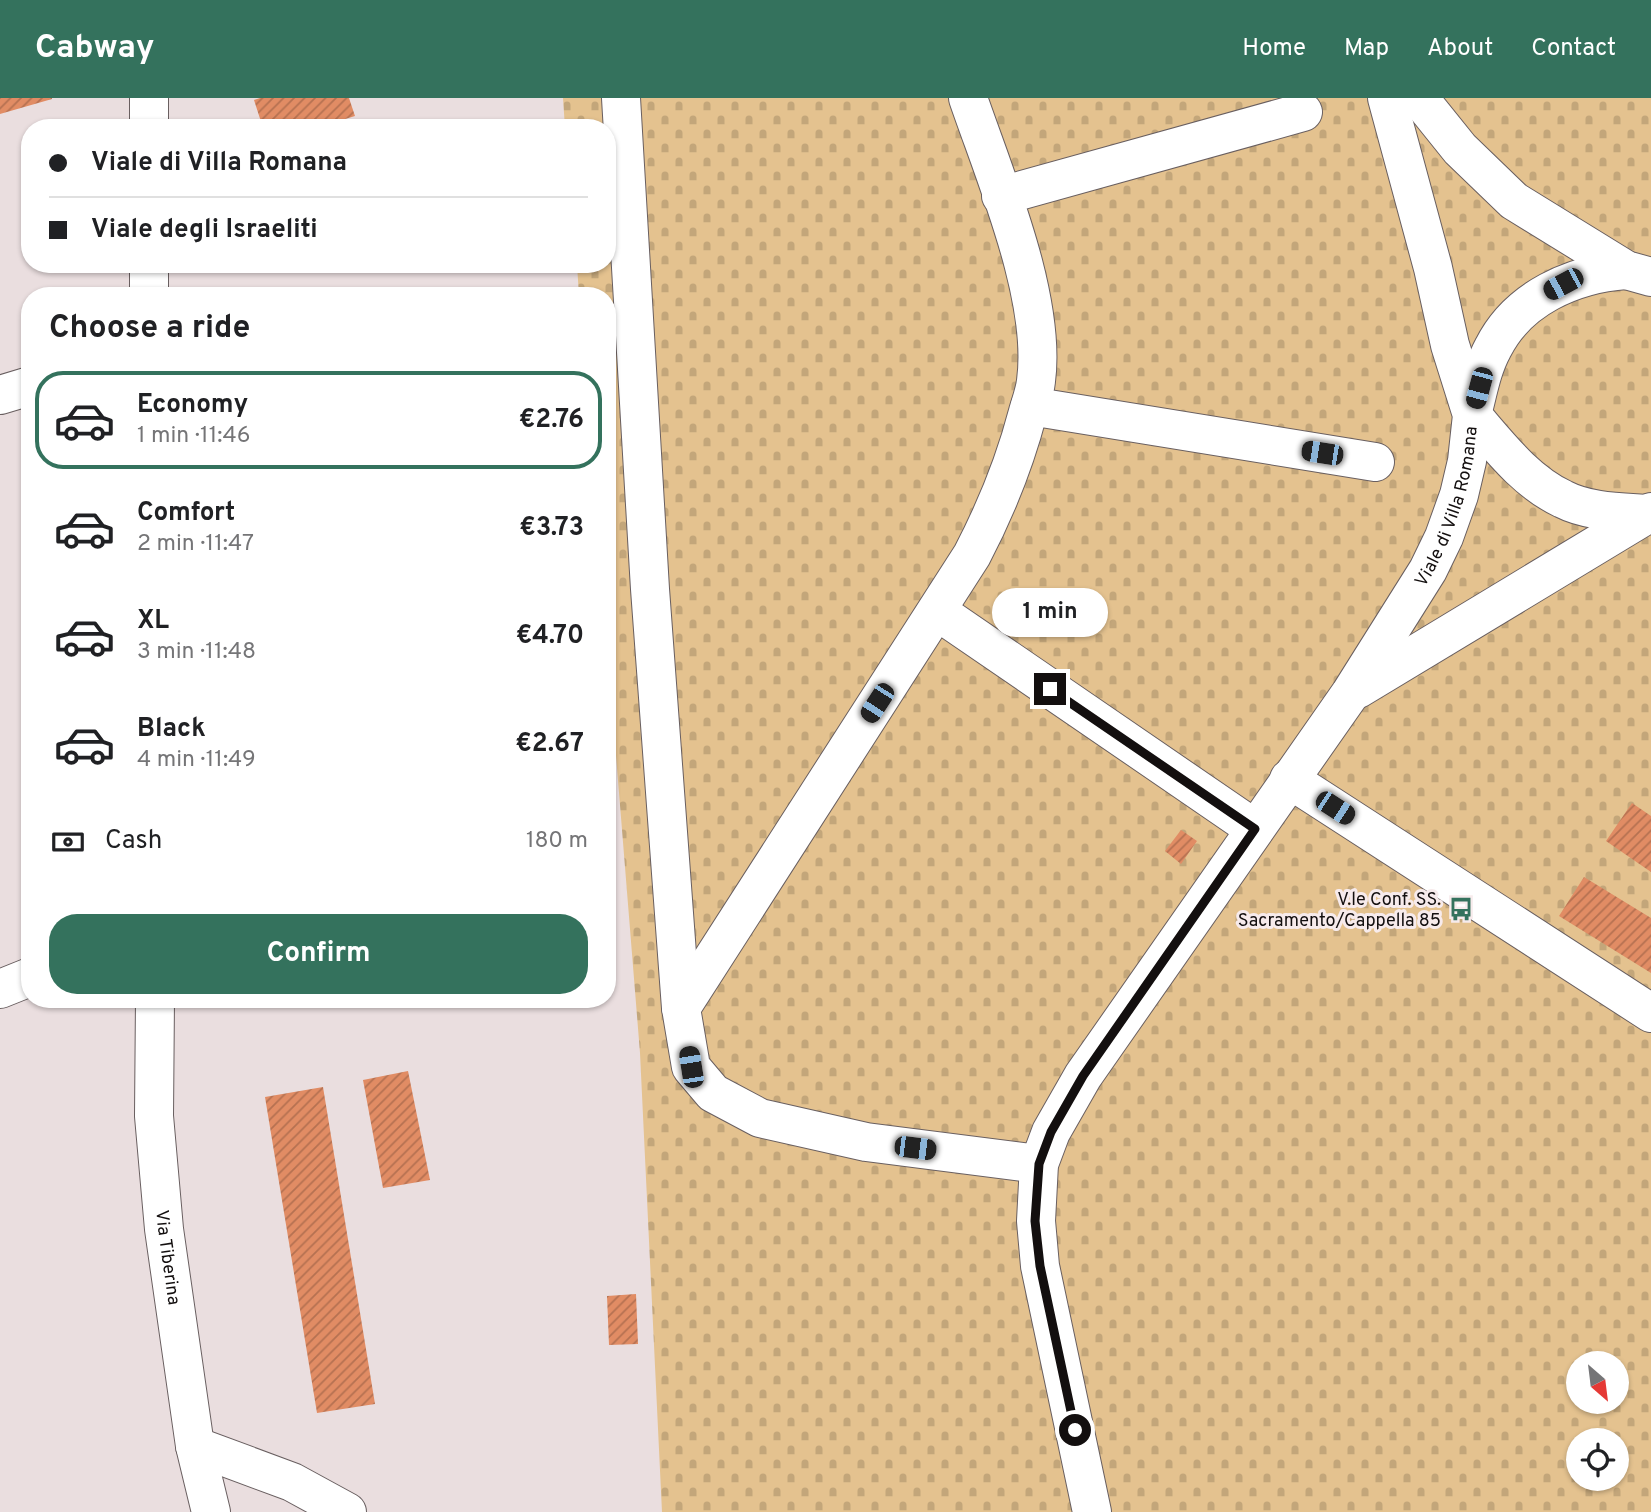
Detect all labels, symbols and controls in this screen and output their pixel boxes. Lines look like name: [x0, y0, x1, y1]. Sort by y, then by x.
text: Cabway: [35, 28, 154, 70]
text: Home: [1242, 34, 1306, 64]
text: Map: [1344, 34, 1389, 64]
text: About: [1427, 34, 1493, 64]
text: Contact: [1531, 34, 1616, 64]
text: Viale di Villa Romana: [91, 147, 347, 180]
text: Viale degli Israeliti: [91, 214, 318, 247]
car: [1540, 265, 1587, 303]
text: Choose a ride: [49, 309, 250, 349]
car: [1464, 365, 1495, 411]
icon: car: [53, 389, 116, 452]
text: Economy: [137, 389, 248, 422]
text: €2.76: [519, 404, 584, 437]
text: 1 min · 11:46: [137, 422, 250, 451]
street label: Viale di Villa Romana: [1410, 425, 1484, 591]
car: [1300, 439, 1345, 467]
icon: car: [53, 497, 116, 560]
text: Comfort: [137, 497, 235, 530]
text: €3.73: [519, 512, 584, 545]
text: 2 min · 11:47: [137, 530, 254, 559]
callout: 1 min: [992, 588, 1108, 636]
text: 1 min: [1022, 598, 1078, 627]
icon: car: [53, 605, 116, 668]
text: XL: [137, 605, 169, 638]
text: €4.70: [516, 620, 584, 653]
text: 3 min · 11:48: [137, 638, 256, 667]
route end: [1034, 673, 1066, 705]
car: [857, 680, 898, 726]
icon: car: [53, 713, 116, 776]
text: Black: [137, 713, 206, 746]
text: €2.67: [515, 728, 584, 761]
text: 4 min · 11:49: [137, 746, 256, 775]
car: [1312, 788, 1359, 828]
icon: cash: [49, 823, 87, 861]
text: Cash: [105, 825, 162, 858]
text: 180 m: [526, 827, 588, 856]
place label: V.le Conf. SS. Sacramento/Cappella 85: [1238, 889, 1441, 933]
bus stop icon: V.le Conf. SS. Sacramento/Cappella 85: [1447, 895, 1475, 923]
button: Confirm: [49, 914, 588, 994]
car: [678, 1045, 705, 1089]
car: [893, 1135, 938, 1161]
street label: Via Tiberina: [149, 1209, 185, 1307]
north arrow: [1566, 1351, 1629, 1414]
map controls: [1566, 1351, 1629, 1491]
route start: [1059, 1414, 1091, 1446]
button: locate: [1566, 1428, 1629, 1491]

